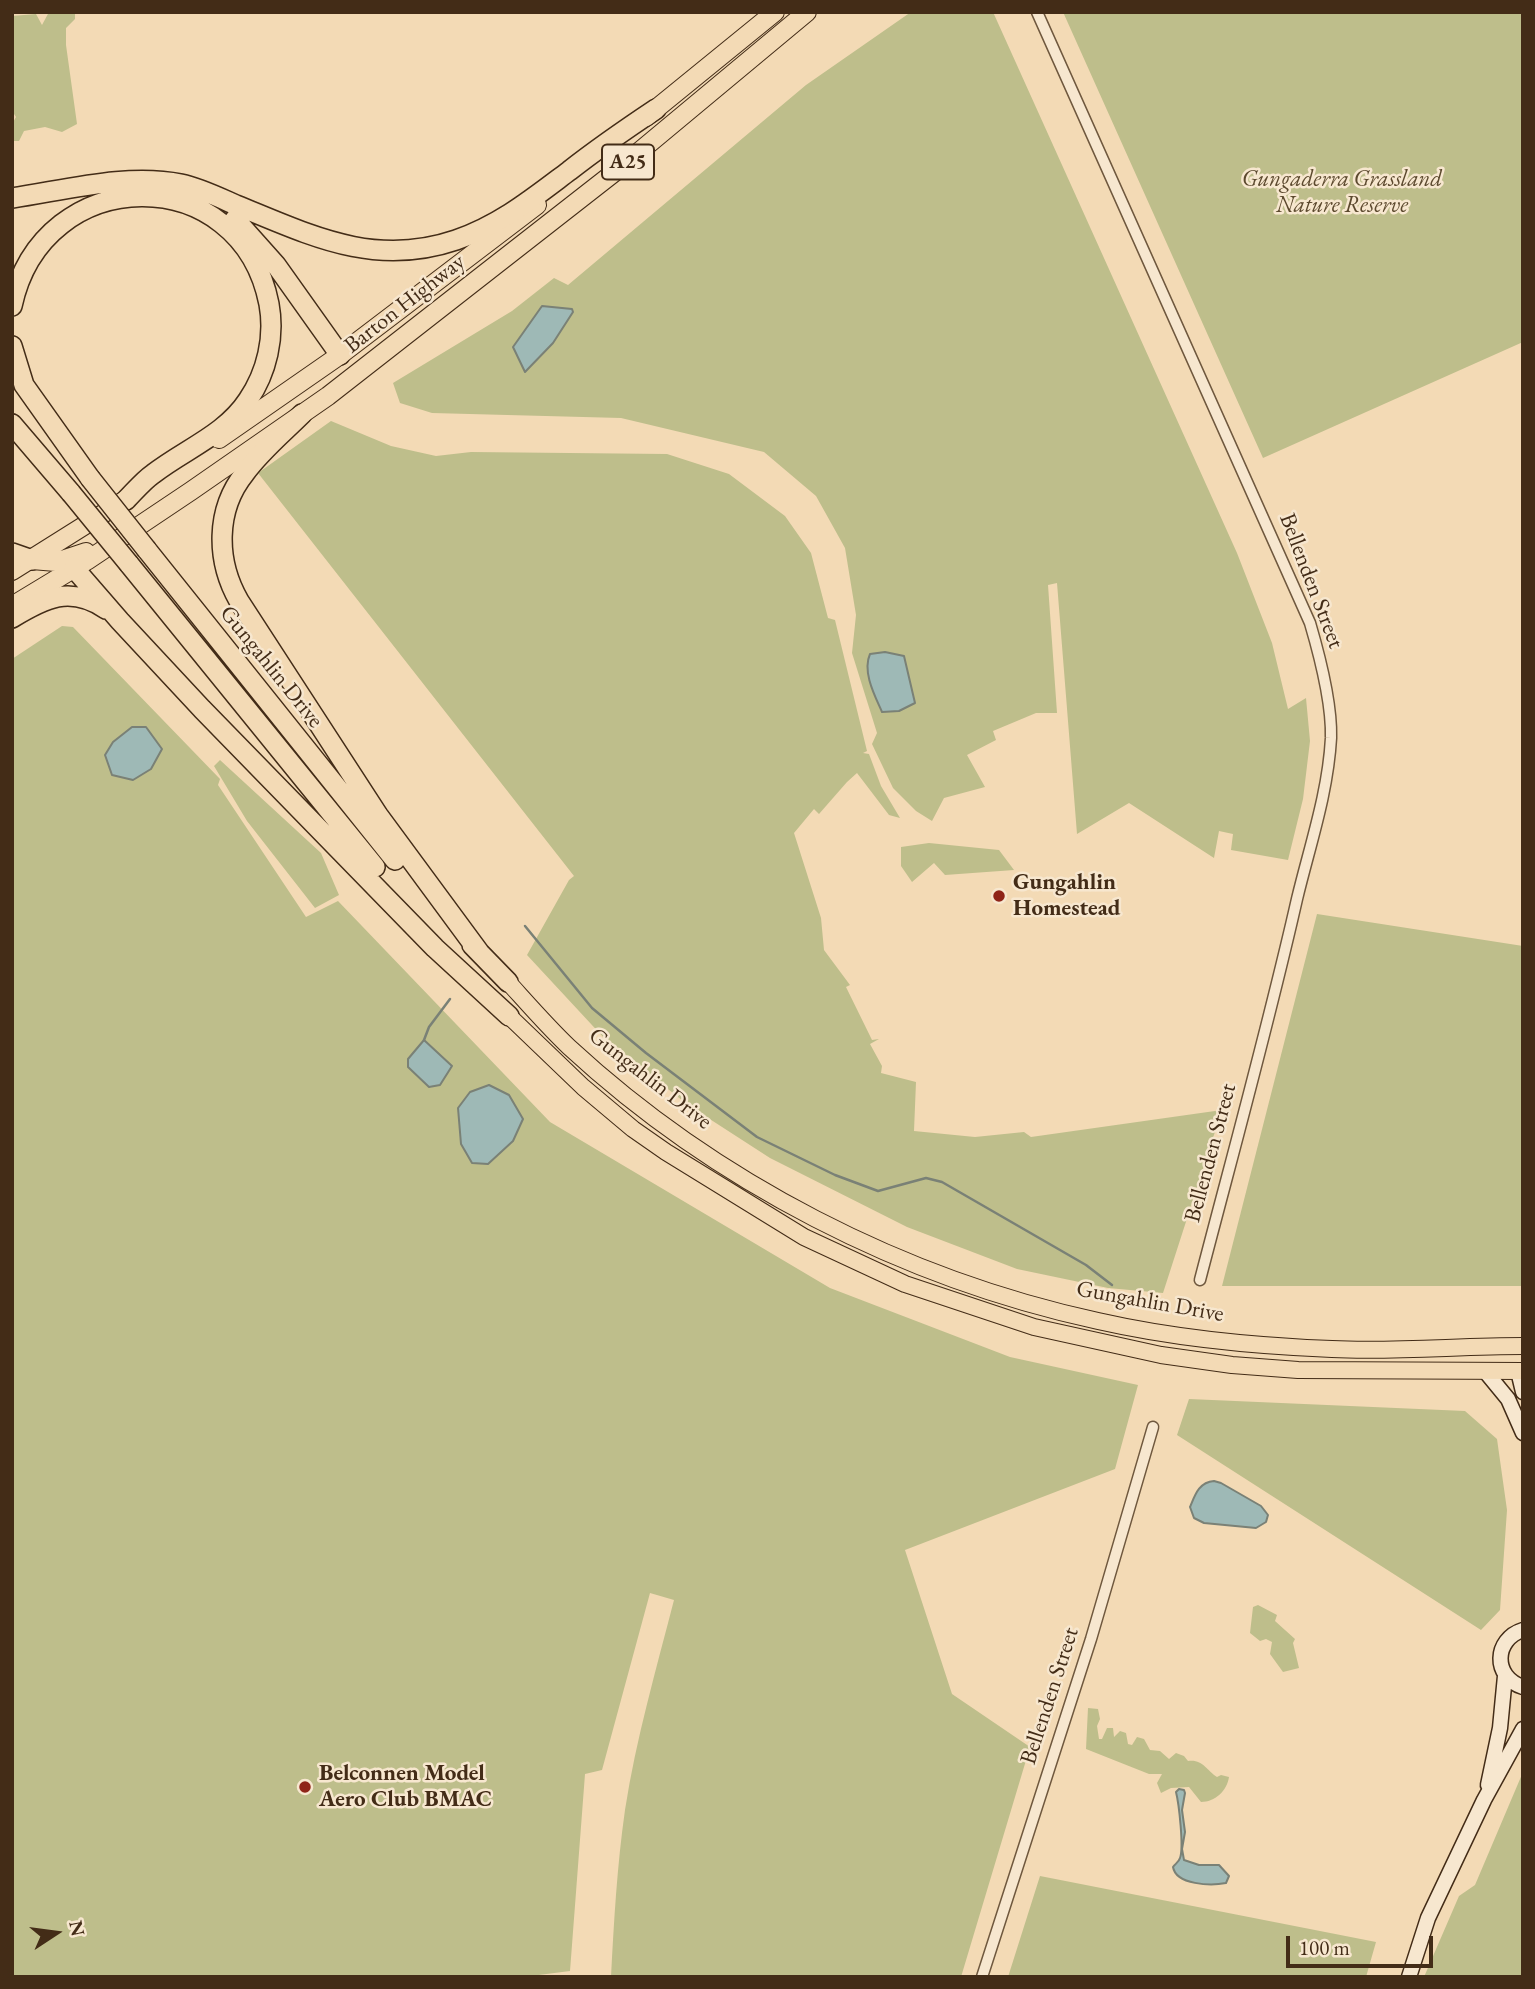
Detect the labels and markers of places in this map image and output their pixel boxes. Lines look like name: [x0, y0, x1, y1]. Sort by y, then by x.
place label: Gungahlin Homestead: [1013, 869, 1120, 923]
marker: Gungahlin Homestead: [991, 888, 1007, 904]
place label: Belconnen Model Aero Club BMAC: [319, 1760, 492, 1814]
marker: Belconnen Model Aero Club BMAC: [297, 1779, 313, 1795]

